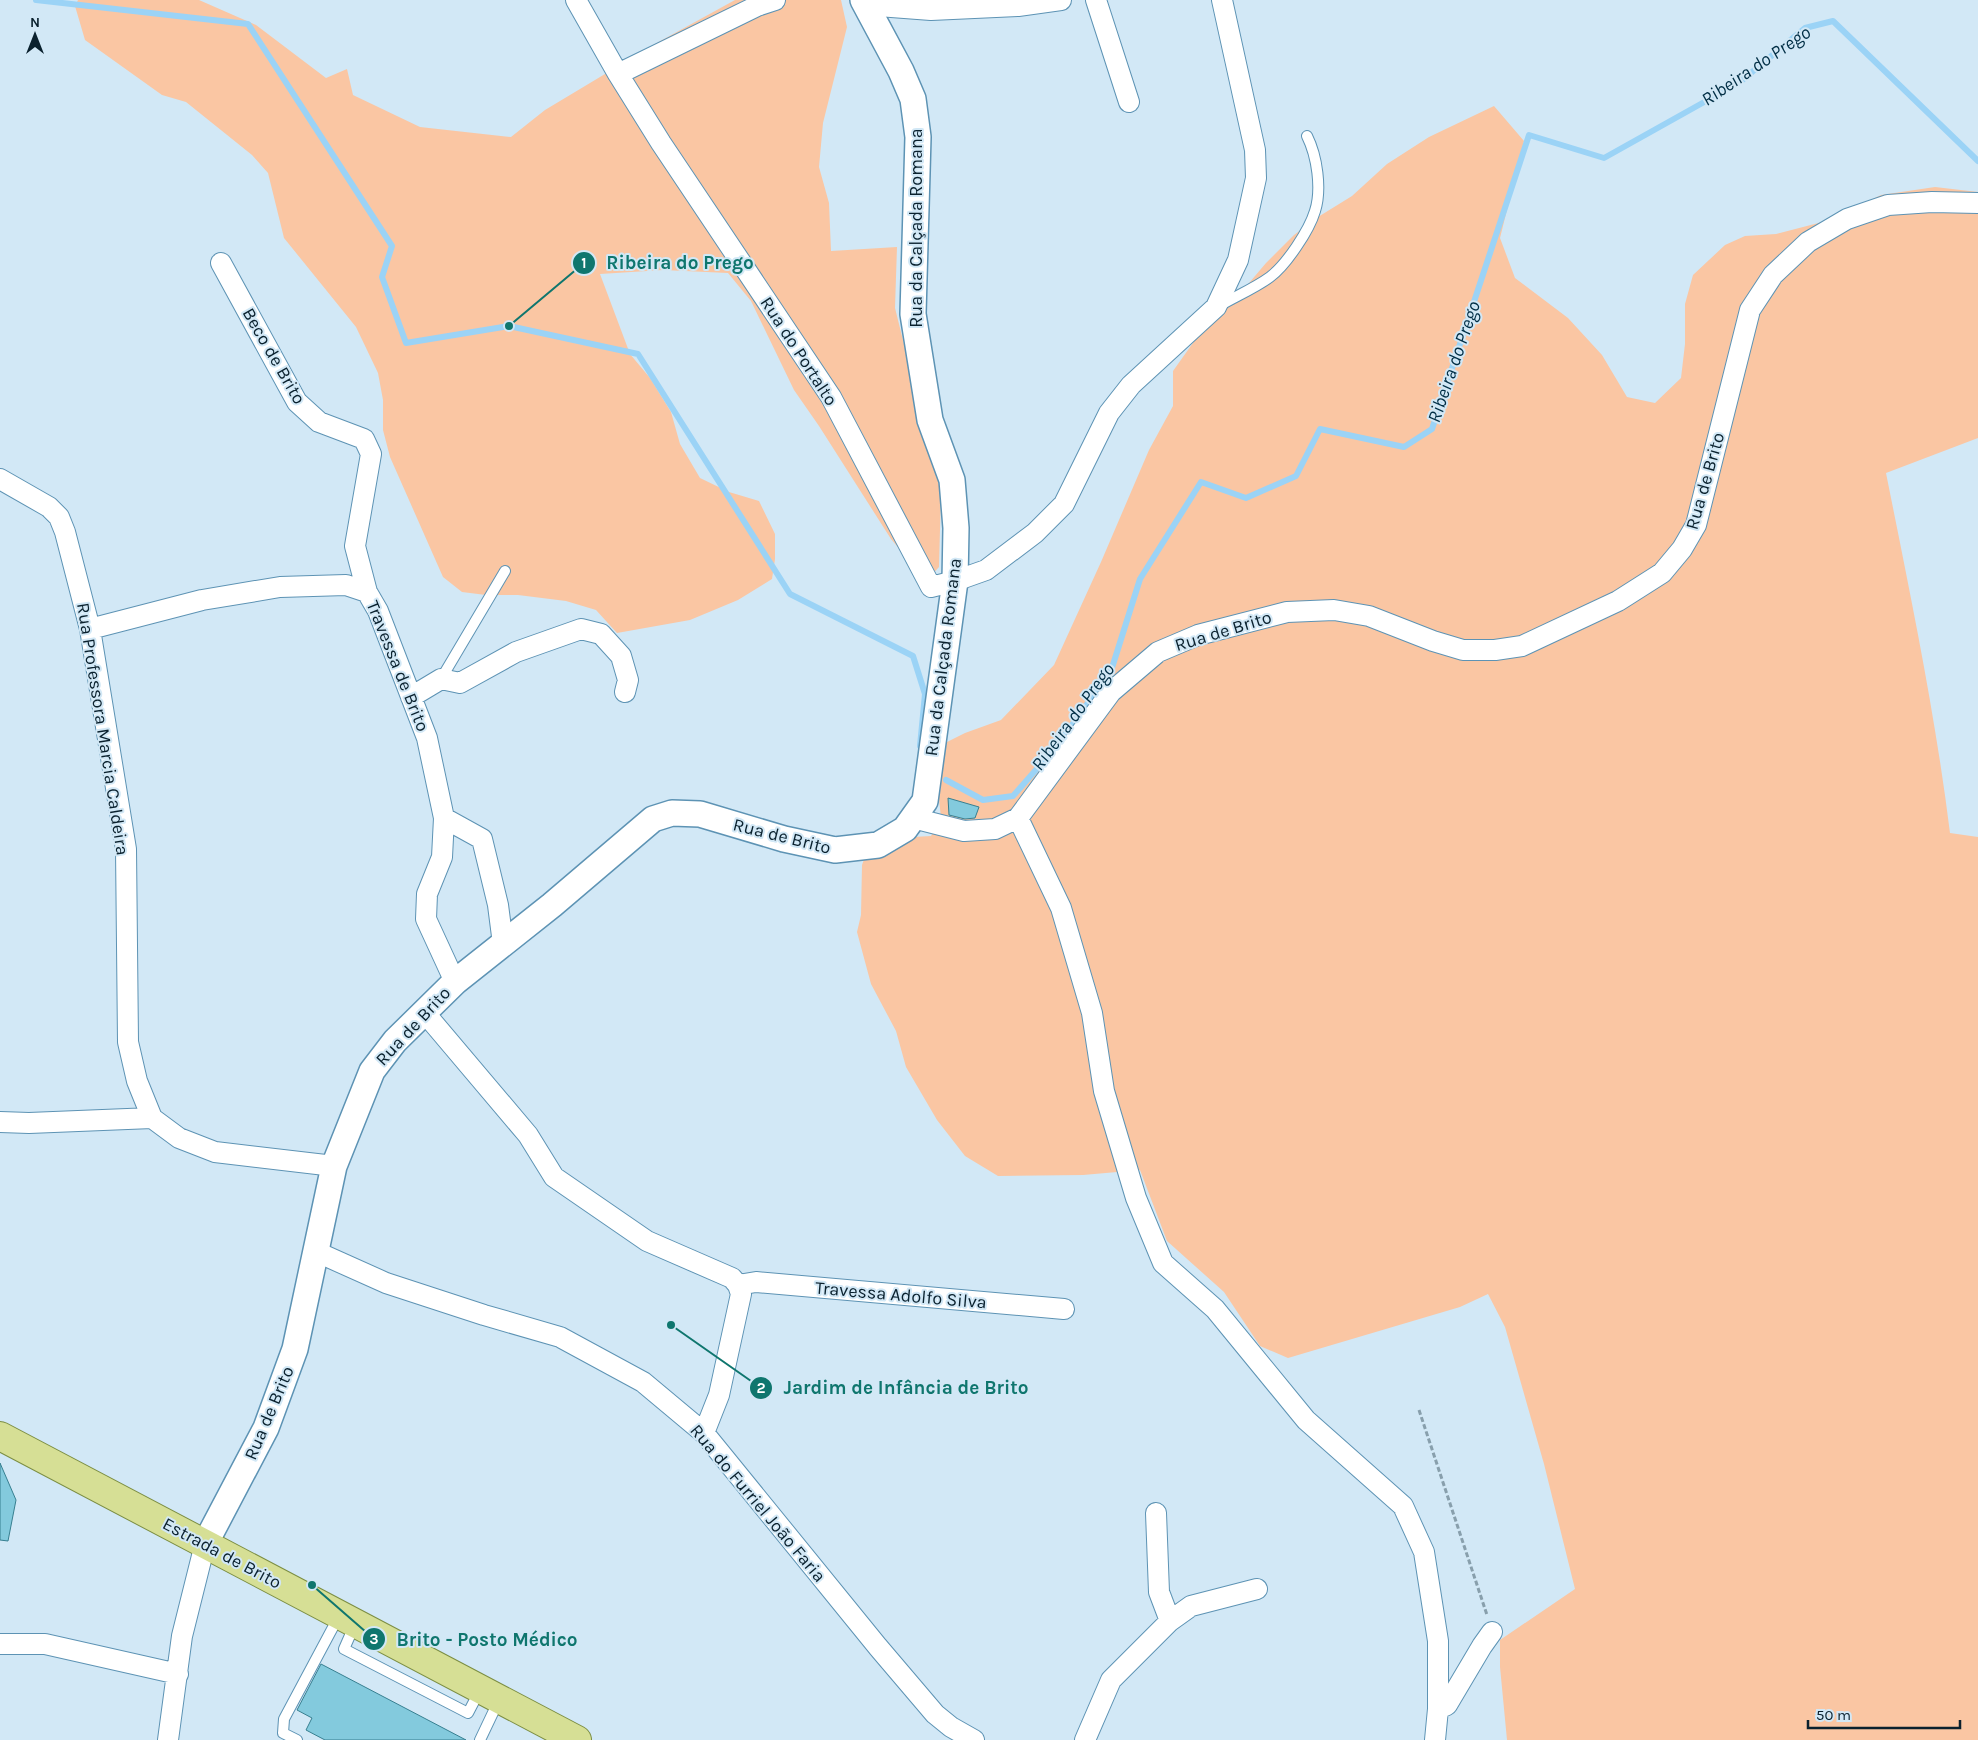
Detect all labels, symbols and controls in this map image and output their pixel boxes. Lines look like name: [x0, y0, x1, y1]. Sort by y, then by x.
north arrow: [10, 10, 60, 60]
text: N: [30, 14, 40, 31]
water label: Ribeira do Prego: [1697, 21, 1815, 111]
street label: Rua da Calçada Romana: [905, 128, 927, 328]
callout: Ribeira do Prego: [571, 246, 764, 280]
text: Ribeira do Prego: [606, 252, 754, 274]
text: 1: [581, 254, 587, 272]
street label: Rua do Portalto: [756, 292, 842, 410]
water label: Ribeira do Prego: [1423, 298, 1485, 426]
street label: Beco de Brito: [238, 304, 310, 408]
street label: Rua de Brito: [1681, 430, 1729, 532]
street label: Rua da Calçada Romana: [920, 557, 966, 757]
street label: Travessa de Brito: [362, 597, 434, 735]
street label: Rua Professora Marcia Caldeira: [72, 601, 134, 857]
street label: Rua de Brito: [1172, 606, 1274, 656]
water label: Ribeira do Prego: [1027, 659, 1120, 775]
street label: Rua de Brito: [731, 813, 833, 859]
street label: Rua de Brito: [371, 982, 455, 1070]
street label: Travessa Adolfo Silva: [814, 1277, 988, 1313]
street label: Rua de Brito: [239, 1363, 299, 1463]
callout: Jardim de Infância de Brito: [748, 1371, 1038, 1405]
text: Jardim de Infância de Brito: [784, 1377, 1028, 1399]
text: 2: [756, 1379, 766, 1397]
street label: Rua do Furriel João Faria: [685, 1419, 831, 1587]
street label: Estrada de Brito: [159, 1512, 285, 1594]
callout: Brito - Posto Médico: [361, 1622, 588, 1656]
text: Brito - Posto Médico: [396, 1629, 578, 1651]
text: 3: [369, 1630, 379, 1648]
scale bar: [1808, 1698, 1960, 1730]
text: 50 m: [1816, 1706, 1851, 1724]

